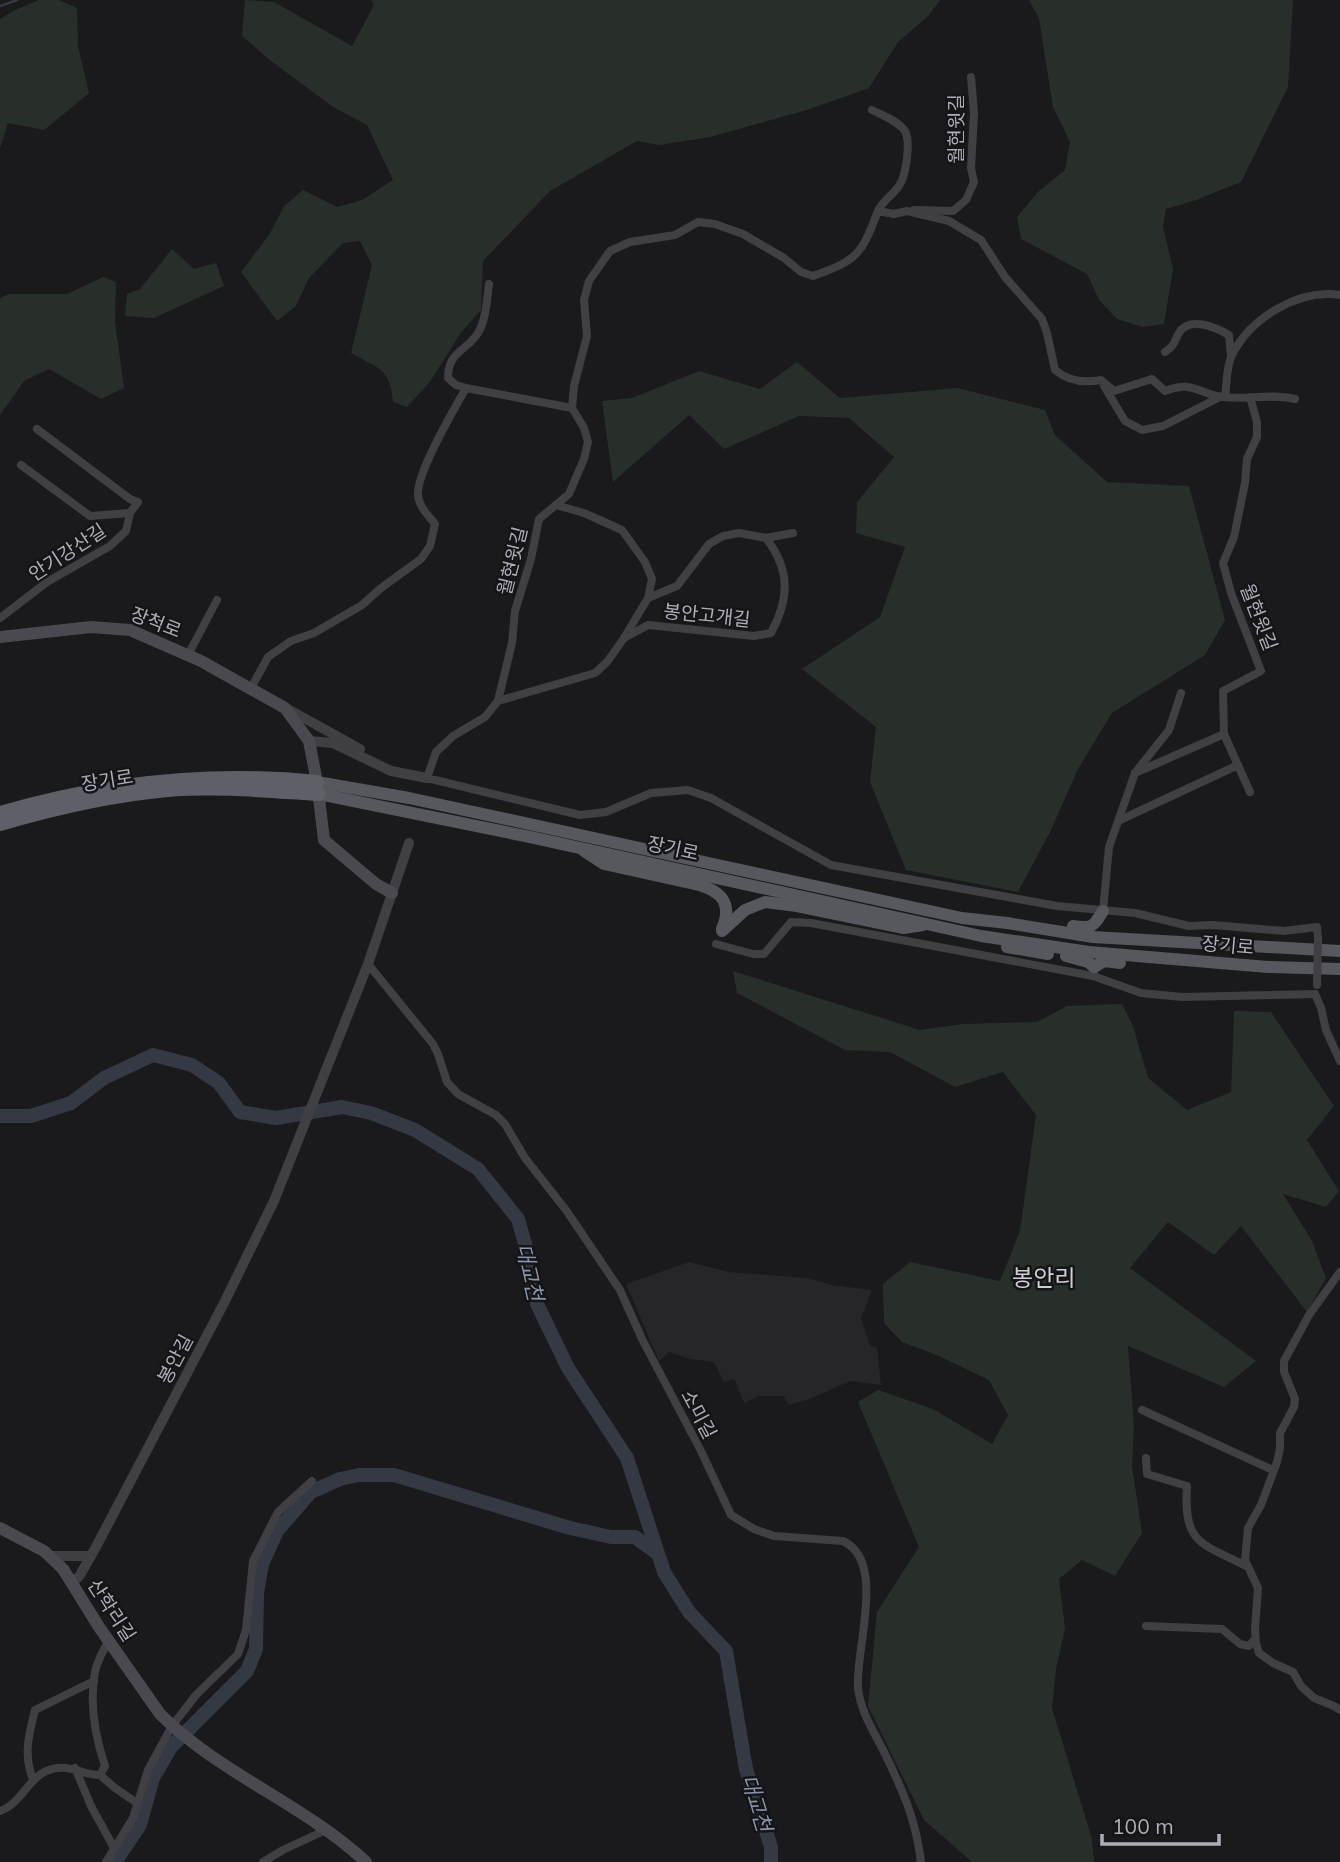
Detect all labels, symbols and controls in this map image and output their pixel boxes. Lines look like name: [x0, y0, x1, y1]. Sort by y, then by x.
street label: 월현윗길: [944, 94, 968, 164]
street label: 안기강산길: [24, 518, 110, 586]
street label: 월현윗길: [492, 524, 532, 598]
street label: 월현윗길: [1235, 580, 1283, 654]
street label: 봉안고개길: [662, 598, 752, 632]
street label: 장척로: [127, 601, 185, 643]
street label: 장기로: [79, 764, 135, 796]
street label: 장기로: [645, 831, 701, 865]
street label: 장기로: [1201, 931, 1255, 959]
water label: 대교천: [511, 1241, 550, 1306]
district label: 봉안리: [1012, 1263, 1076, 1292]
street label: 봉안길: [152, 1330, 198, 1388]
street label: 소미길: [676, 1385, 722, 1443]
street label: 산학리길: [83, 1574, 141, 1646]
water label: 대교천: [736, 1771, 779, 1837]
scale bar: [1102, 1802, 1219, 1846]
text: 100 m: [1112, 1813, 1174, 1839]

